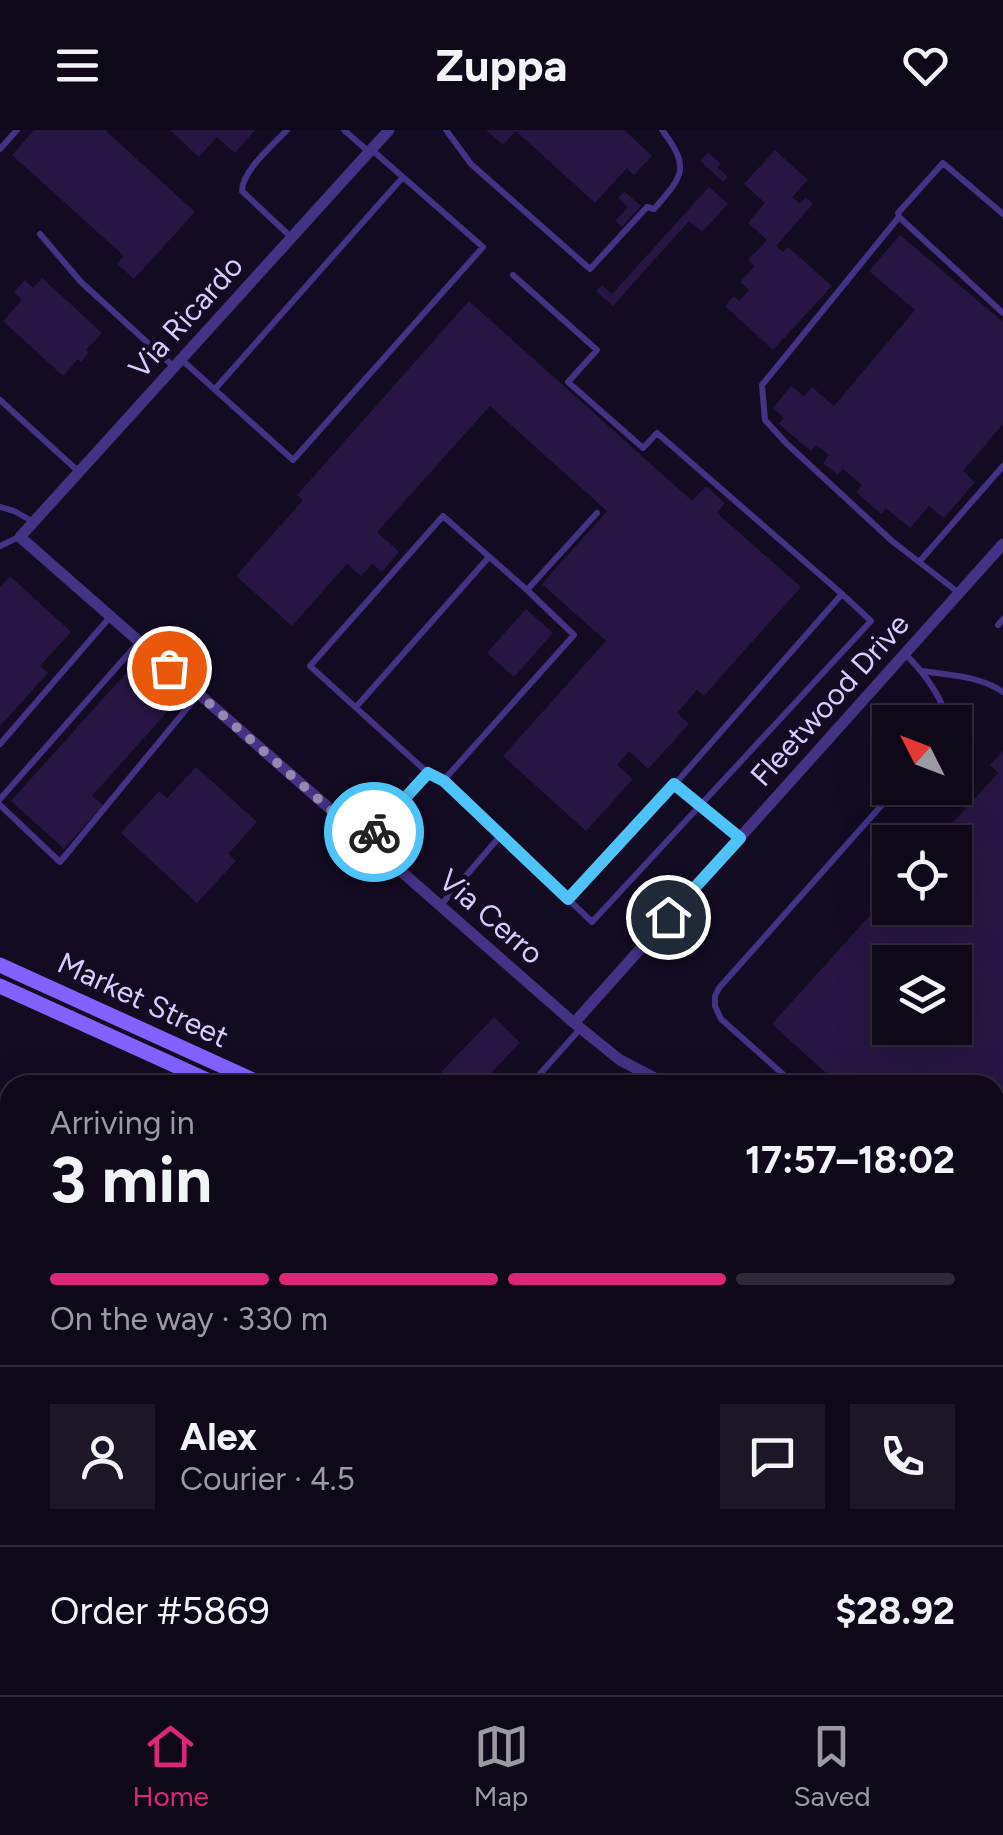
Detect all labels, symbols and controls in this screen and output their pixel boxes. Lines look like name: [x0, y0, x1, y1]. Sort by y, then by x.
icon: menu: [50, 38, 105, 93]
text: Zuppa: [435, 38, 568, 92]
icon: heart: [898, 38, 953, 93]
street label: Via Ricardo: [121, 247, 251, 386]
street label: Fleetwood Drive: [743, 606, 917, 794]
pin: [127, 626, 212, 711]
icon: bag: [142, 641, 197, 696]
north arrow: [872, 705, 972, 805]
map controls: [872, 705, 972, 1045]
courier: [324, 782, 424, 882]
icon: bike: [347, 805, 402, 860]
button: locate: [872, 825, 972, 925]
street label: Via Cerro: [432, 861, 551, 972]
pin: [626, 875, 711, 960]
icon: home: [641, 890, 696, 945]
street label: Market Street: [52, 944, 234, 1055]
button: layers: [872, 945, 972, 1045]
text: Arriving in: [50, 1104, 195, 1142]
text: 17:57–18:02: [745, 1137, 955, 1183]
text: 3 min: [50, 1140, 212, 1218]
text: On the way · 330 m: [50, 1300, 328, 1338]
button: person: [50, 1404, 155, 1509]
button: chat: [720, 1404, 825, 1509]
button: phone: [850, 1404, 955, 1509]
text: Alex: [180, 1414, 257, 1460]
text: Courier · 4.5: [180, 1460, 355, 1498]
text: Order #5869: [50, 1588, 270, 1634]
text: $28.92: [835, 1588, 955, 1634]
tab: Home: [132, 1719, 209, 1813]
tab: Map: [474, 1719, 529, 1813]
tab: Saved: [793, 1719, 871, 1813]

